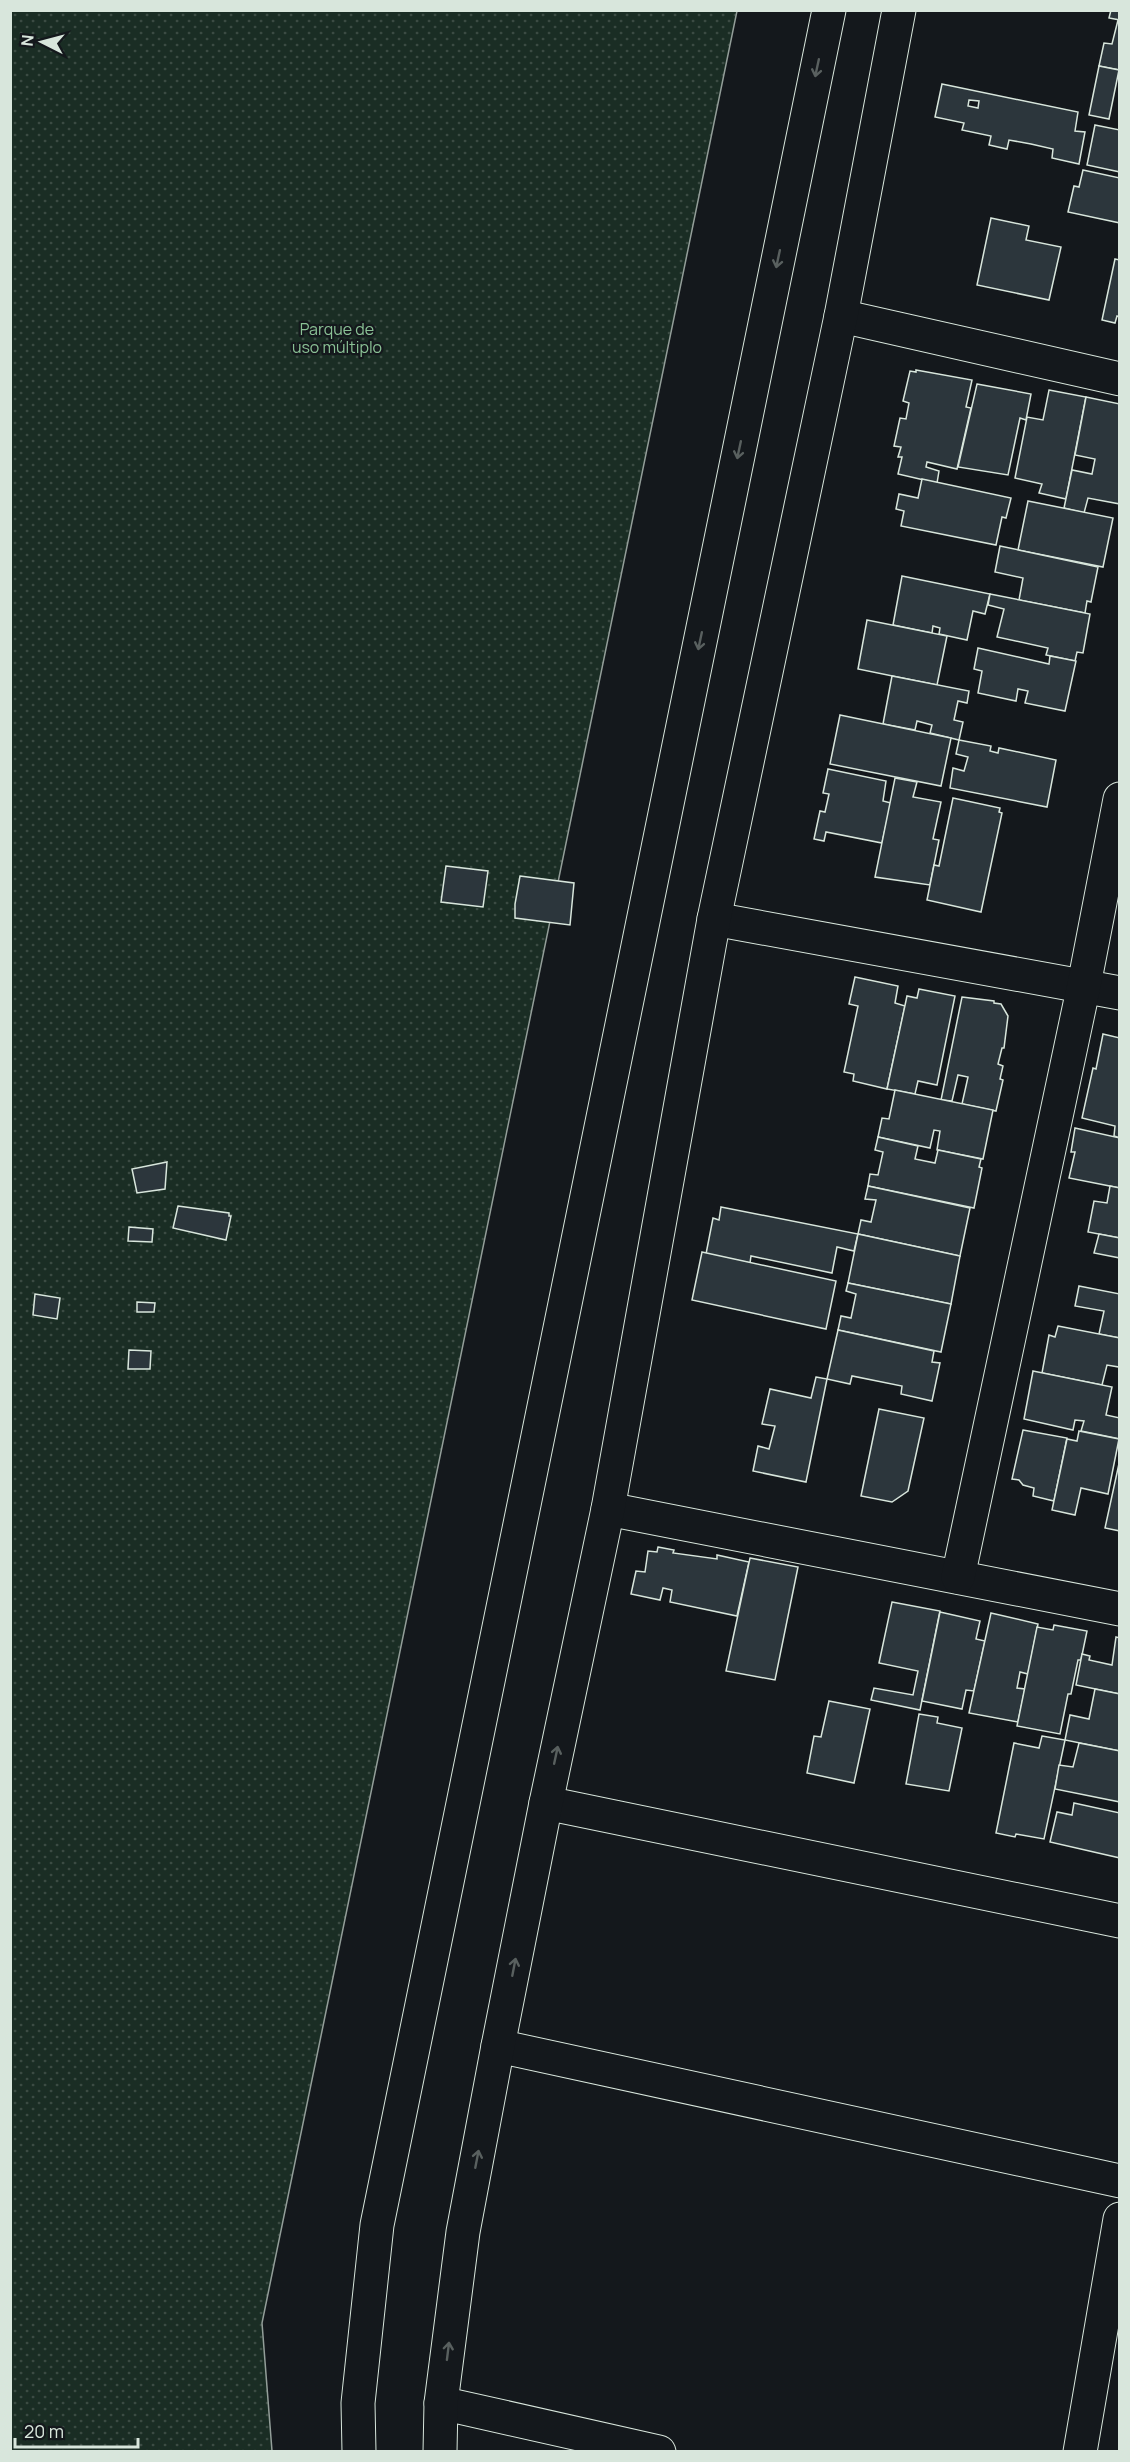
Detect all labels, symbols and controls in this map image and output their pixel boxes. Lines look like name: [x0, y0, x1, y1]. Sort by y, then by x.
north arrow: [12, 12, 72, 72]
text: N: [16, 34, 39, 47]
one-way arrow: [811, 58, 822, 77]
one-way arrow: [772, 249, 783, 268]
park label: Parque de uso múltiplo: [292, 318, 382, 358]
one-way arrow: [733, 440, 744, 459]
one-way arrow: [694, 631, 705, 650]
one-way arrow: [551, 1746, 562, 1766]
one-way arrow: [509, 1958, 520, 1977]
one-way arrow: [472, 2149, 483, 2169]
one-way arrow: [443, 2342, 454, 2362]
scale bar: [15, 2411, 138, 2449]
text: 20 m: [24, 2419, 64, 2443]

